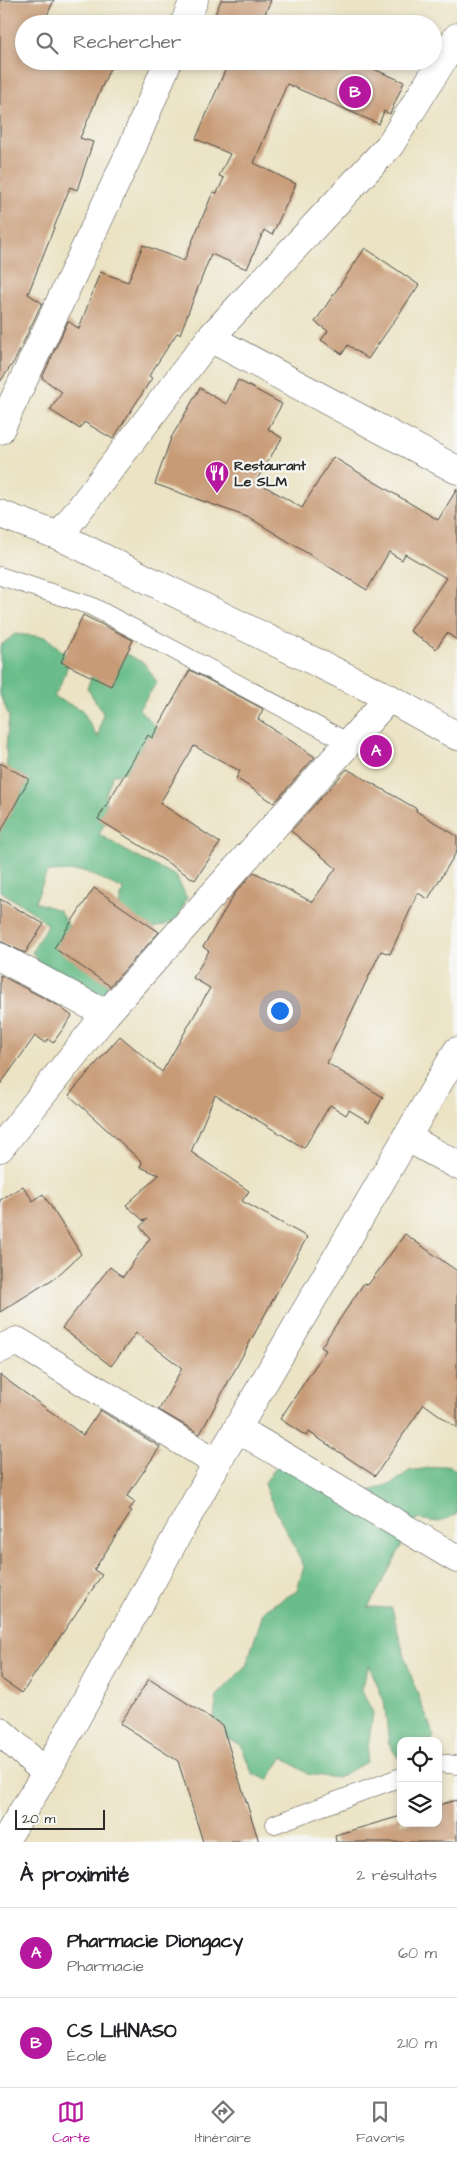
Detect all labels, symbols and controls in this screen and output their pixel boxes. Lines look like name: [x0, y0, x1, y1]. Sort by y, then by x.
search box: [15, 15, 442, 70]
icon: search: [33, 29, 61, 57]
text: Rechercher: [73, 29, 181, 56]
pin: B: [339, 73, 371, 111]
place label: Restaurant Le SLM: [234, 456, 306, 492]
restaurant icon: Restaurant Le SLM: [204, 460, 230, 494]
pin: A: [360, 732, 392, 770]
your location: [267, 998, 293, 1024]
map controls: [397, 1737, 442, 1827]
button: locate: [397, 1737, 442, 1782]
button: layers: [397, 1782, 442, 1827]
scale bar: [15, 1807, 105, 1830]
text: 20 m: [22, 1809, 55, 1829]
text: À proximité: [20, 1860, 129, 1889]
text: 2 résultats: [356, 1864, 437, 1886]
text: Pharmacie Diongacy: [67, 1928, 243, 1955]
text: A: [31, 1942, 41, 1964]
text: 60 m: [398, 1942, 437, 1964]
text: Pharmacie: [67, 1955, 144, 1977]
text: CS LIHNASO: [67, 2018, 177, 2045]
text: B: [30, 2032, 42, 2054]
text: 210 m: [397, 2032, 437, 2054]
text: École: [67, 2045, 107, 2067]
tab: Carte: [52, 2098, 90, 2148]
tab: Itinéraire: [195, 2098, 251, 2148]
tab: Favoris: [356, 2098, 405, 2148]

